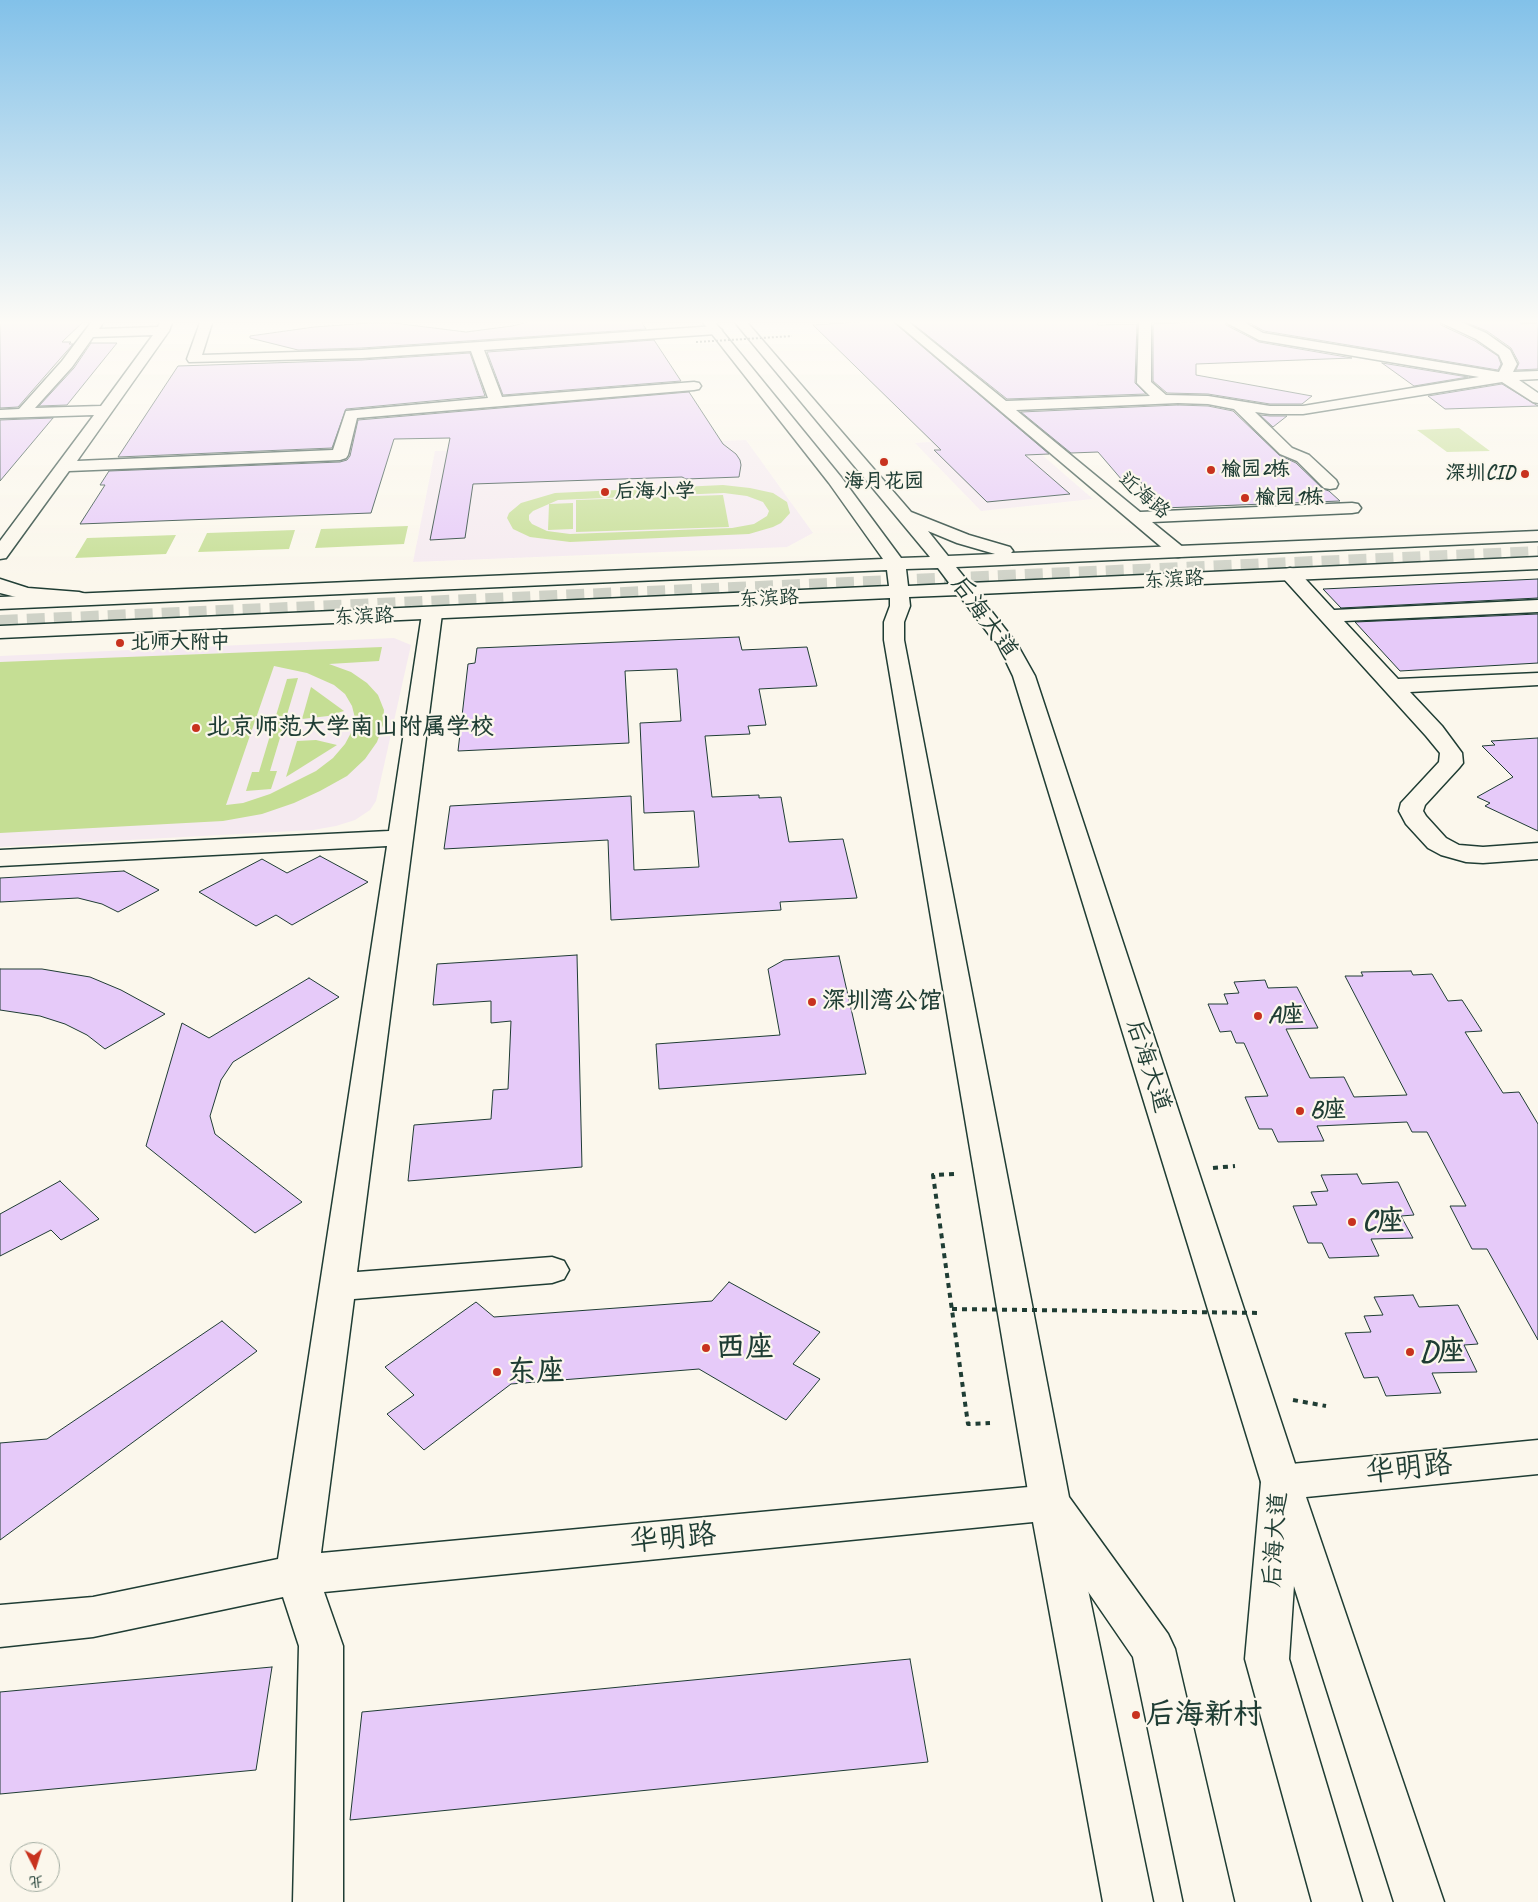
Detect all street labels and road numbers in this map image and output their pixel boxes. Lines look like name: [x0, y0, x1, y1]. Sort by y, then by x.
street label: 近海路: [1113, 468, 1175, 524]
street label: 东滨路: [1143, 566, 1205, 594]
street label: 后海大道: [944, 571, 1024, 665]
street label: 东滨路: [738, 585, 800, 613]
street label: 东滨路: [334, 604, 394, 630]
street label: 后海大道: [1119, 1016, 1177, 1116]
street label: 华明路: [1364, 1447, 1454, 1491]
street label: 后海大道: [1258, 1491, 1294, 1589]
street label: 华明路: [628, 1518, 718, 1560]

